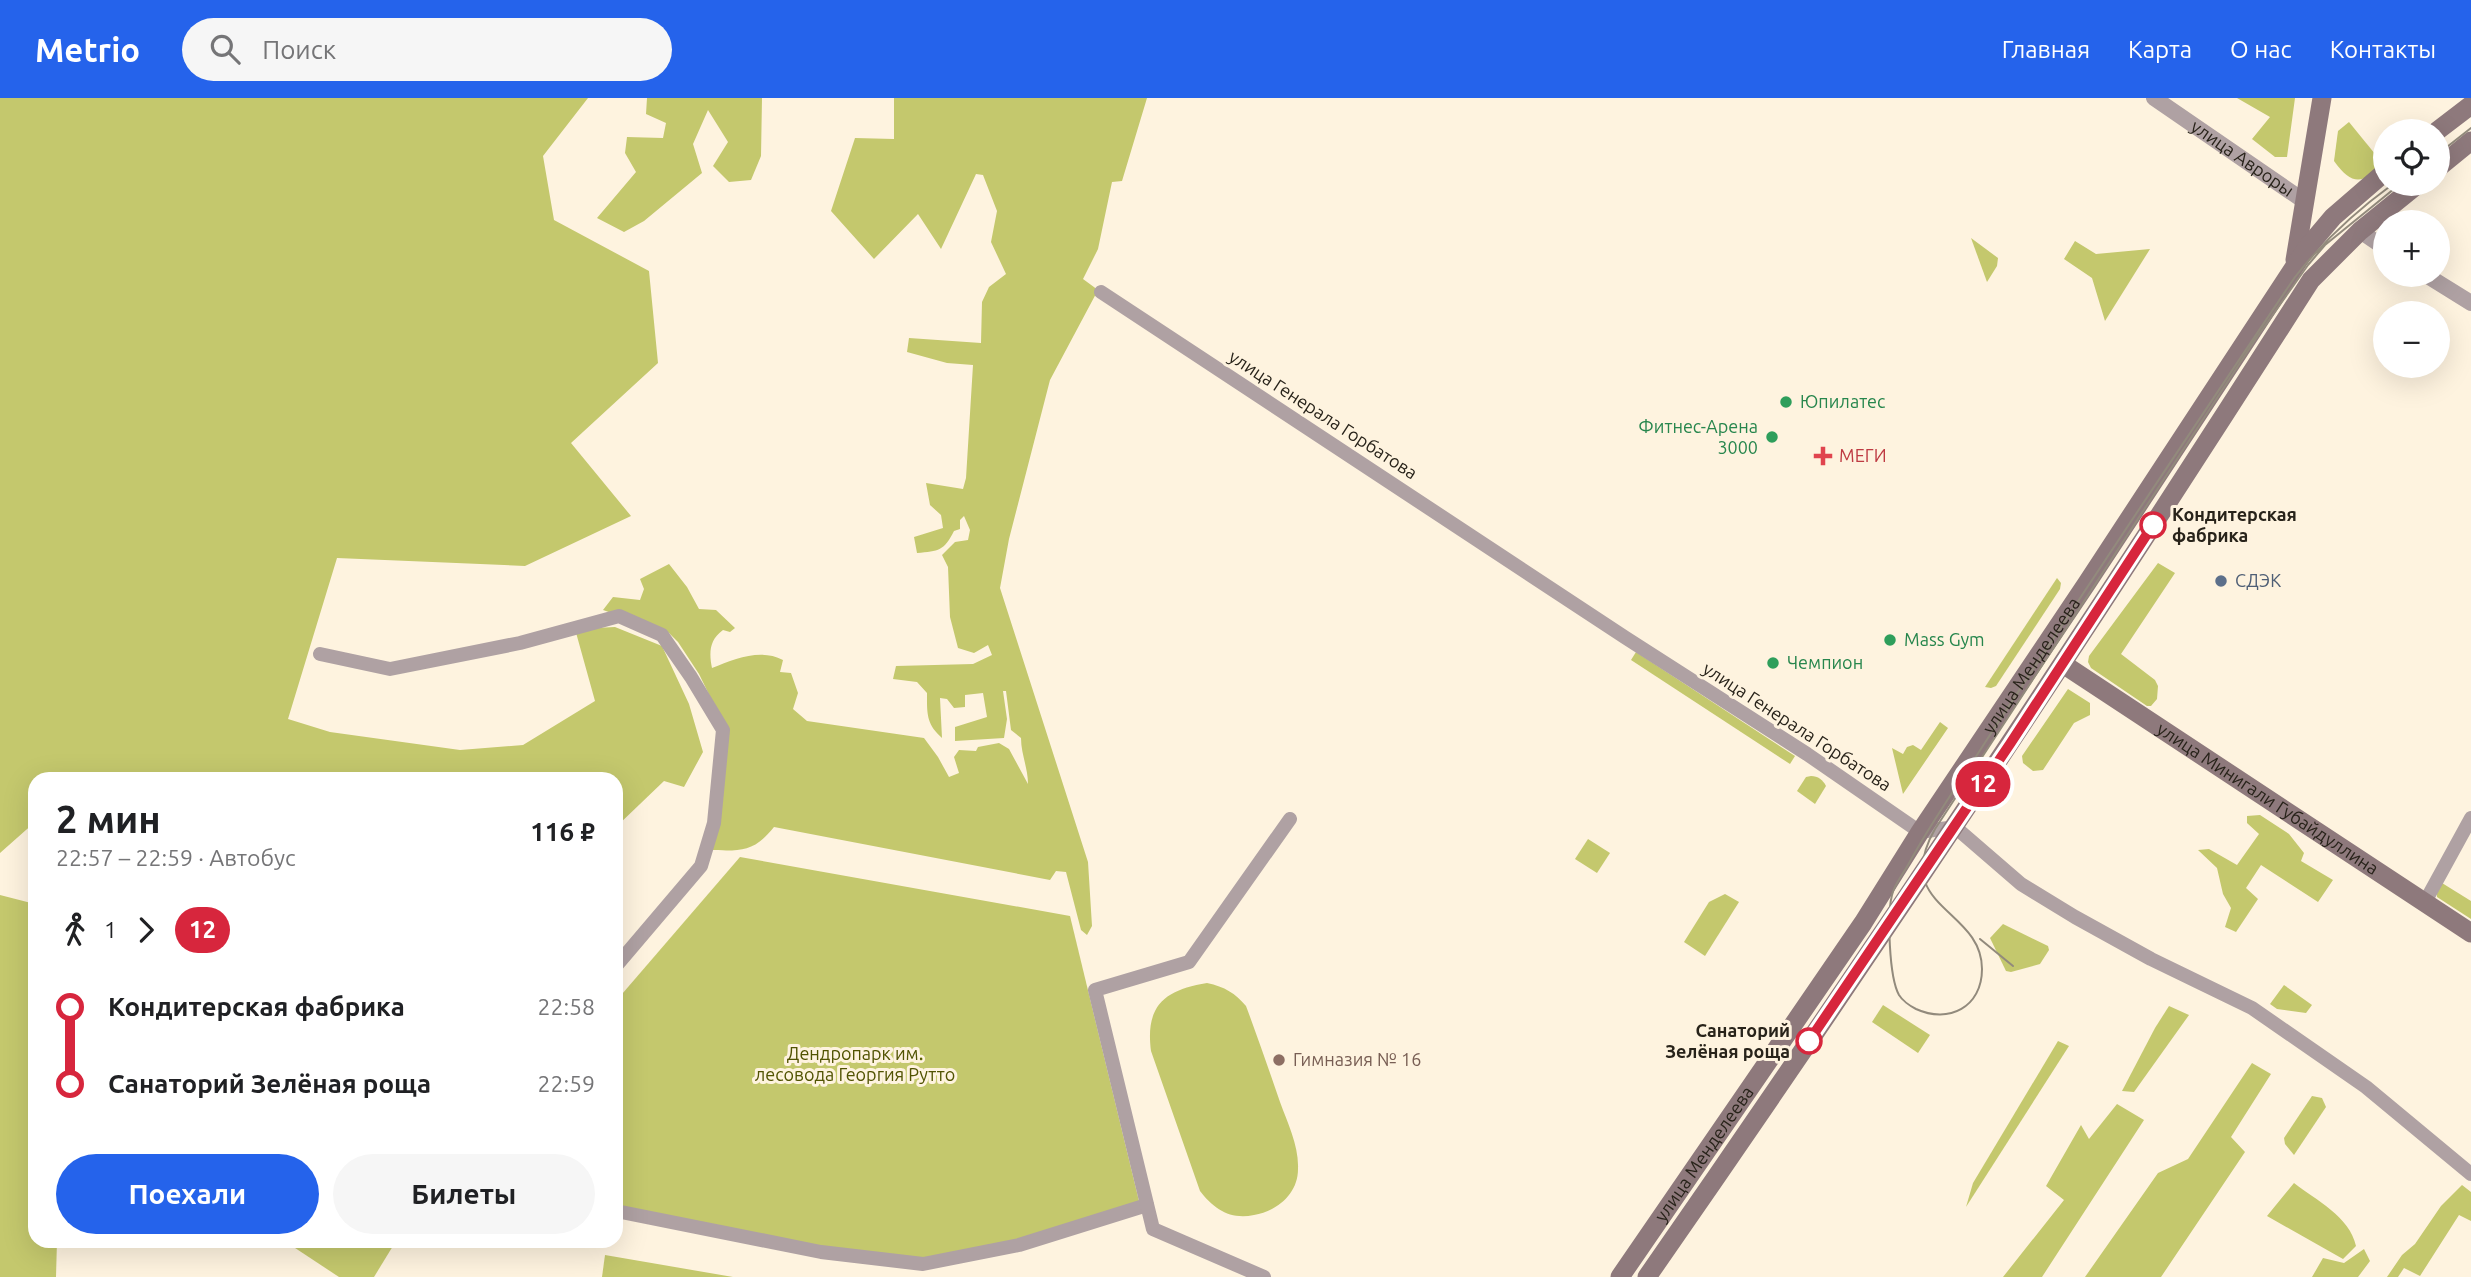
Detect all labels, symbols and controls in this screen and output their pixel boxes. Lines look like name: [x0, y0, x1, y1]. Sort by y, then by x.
search box: [182, 18, 672, 81]
icon: search: [206, 30, 244, 68]
text: Metrio: [35, 31, 140, 68]
text: Поиск: [262, 35, 336, 64]
text: Главная: [2002, 36, 2090, 63]
text: Карта: [2128, 36, 2192, 63]
text: О нас: [2230, 36, 2292, 63]
text: Контакты: [2330, 36, 2436, 63]
street label: улица Авроры: [2188, 116, 2298, 200]
map controls: [2373, 119, 2450, 378]
button: locate: [2373, 119, 2450, 196]
button: +: [2373, 210, 2450, 287]
button: −: [2373, 301, 2450, 378]
street label: улица Генерала Горбатова: [1226, 346, 1421, 483]
place label: Юпилатес: [1800, 391, 1885, 411]
marker: Юпилатес: [1778, 394, 1794, 410]
place label: Фитнес-Арена 3000: [1638, 416, 1758, 457]
marker: Фитнес-Арена 3000: [1764, 429, 1780, 445]
place label: МЕГИ: [1839, 445, 1887, 465]
marker: МЕГИ: [1813, 446, 1833, 466]
place label: Кондитерская фабрика: [2172, 504, 2297, 545]
marker: Кондитерская фабрика: [2140, 512, 2166, 538]
place label: СДЭК: [2235, 570, 2281, 590]
marker: СДЭК: [2213, 573, 2229, 589]
street label: улица Менделеева: [1978, 593, 2083, 737]
place label: Mass Gym: [1904, 629, 1985, 649]
marker: Mass Gym: [1882, 632, 1898, 648]
place label: Чемпион: [1787, 652, 1863, 672]
marker: Чемпион: [1765, 655, 1781, 671]
street label: улица Генерала Горбатова: [1700, 658, 1895, 795]
street label: улица Минигали Губайдуллина: [2154, 718, 2382, 878]
line badge: 12: [1952, 761, 2014, 807]
text: 12: [1969, 770, 1997, 797]
text: 2 мин: [56, 798, 161, 840]
text: 116 ₽: [530, 817, 595, 846]
text: 22:57 – 22:59 · Автобус: [56, 845, 296, 870]
icon: walk: [56, 911, 94, 949]
icon: forward: [127, 911, 165, 949]
text: 12: [189, 916, 216, 943]
text: 1: [104, 917, 117, 942]
text: Кондитерская фабрика: [108, 992, 405, 1021]
text: 22:58: [537, 994, 595, 1019]
place label: Санаторий Зелёная роща: [1665, 1020, 1790, 1061]
marker: Санаторий Зелёная роща: [1796, 1028, 1822, 1054]
park label: Дендропарк им. лесовода Георгия Рутто: [755, 1043, 955, 1084]
place label: Гимназия № 16: [1293, 1049, 1421, 1069]
marker: Гимназия № 16: [1271, 1052, 1287, 1068]
text: Санаторий Зелёная роща: [108, 1069, 431, 1098]
text: 22:59: [537, 1071, 595, 1096]
street label: улица Менделеева: [1650, 1082, 1757, 1225]
button: Поехали: [56, 1154, 319, 1234]
button: Билеты: [333, 1154, 595, 1234]

